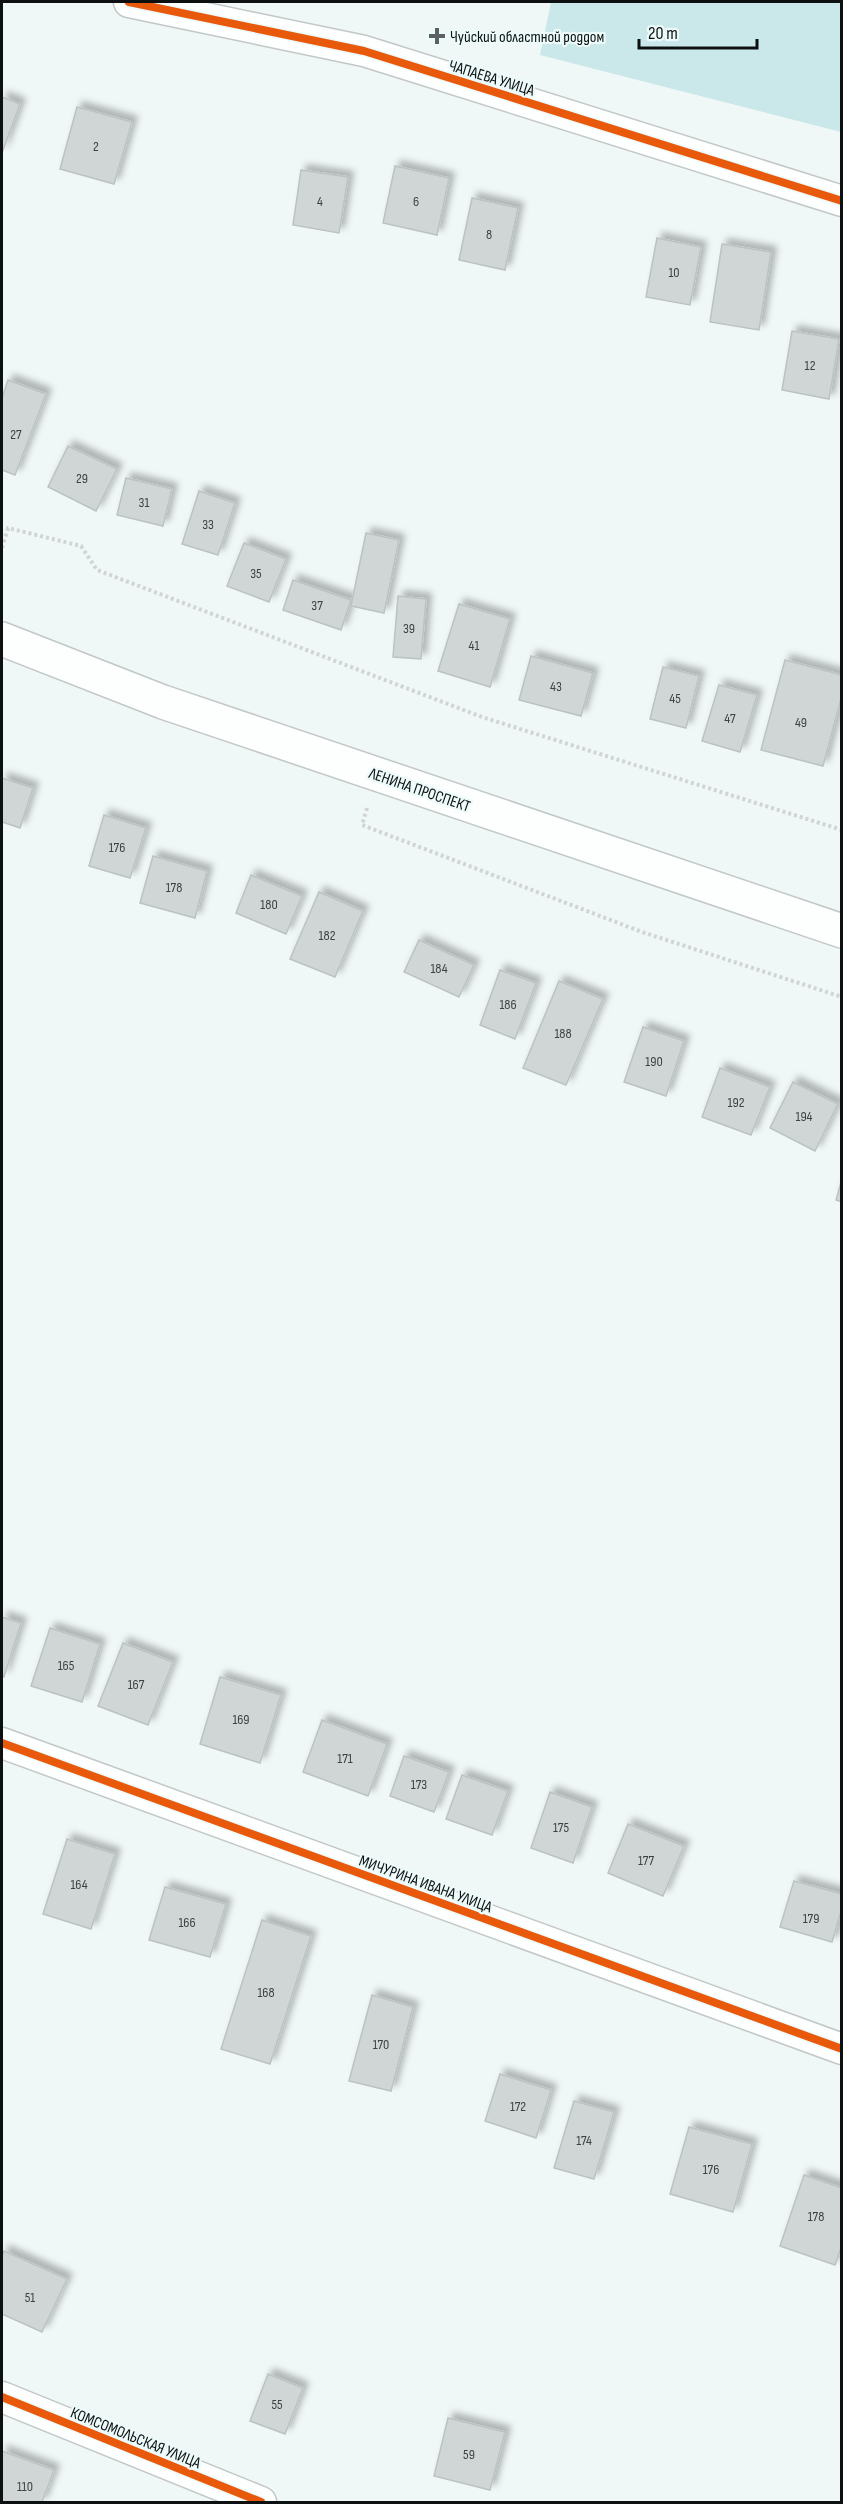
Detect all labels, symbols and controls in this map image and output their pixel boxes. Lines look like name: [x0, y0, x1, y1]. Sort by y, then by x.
scale bar: [639, 12, 758, 50]
text: 20 m: [648, 23, 678, 44]
marker: Чуйский областной роддом: [428, 27, 446, 45]
place label: Чуйский областной роддом: [450, 28, 604, 47]
street label: ЧАПАЕВА УЛИЦА: [446, 56, 537, 101]
house number: 2: [93, 138, 99, 155]
house number: 4: [317, 193, 323, 210]
house number: 6: [413, 193, 419, 210]
house number: 8: [486, 226, 492, 243]
house number: 10: [668, 264, 680, 281]
house number: 12: [805, 357, 816, 374]
house number: 27: [10, 426, 22, 443]
house number: 29: [76, 470, 88, 487]
house number: 31: [139, 494, 149, 511]
house number: 33: [202, 516, 214, 533]
house number: 35: [250, 565, 262, 582]
house number: 37: [311, 597, 323, 614]
house number: 39: [403, 620, 415, 637]
house number: 41: [469, 637, 479, 654]
house number: 43: [550, 678, 562, 695]
house number: 45: [669, 690, 681, 707]
house number: 47: [724, 710, 736, 727]
house number: 49: [795, 714, 807, 731]
street label: ЛЕНИНА ПРОСПЕКТ: [365, 764, 473, 817]
house number: 176: [109, 839, 125, 856]
house number: 178: [166, 879, 182, 896]
house number: 180: [260, 896, 278, 913]
house number: 182: [319, 927, 336, 944]
house number: 184: [430, 960, 448, 977]
house number: 186: [499, 996, 517, 1013]
house number: 188: [554, 1025, 572, 1042]
house number: 190: [645, 1053, 663, 1070]
house number: 192: [728, 1094, 745, 1111]
house number: 194: [796, 1108, 813, 1125]
house number: 165: [58, 1657, 75, 1674]
house number: 167: [128, 1676, 145, 1693]
house number: 169: [232, 1711, 250, 1728]
house number: 171: [337, 1750, 353, 1767]
house number: 173: [411, 1776, 427, 1793]
house number: 175: [553, 1819, 569, 1836]
street label: МИЧУРИНА ИВАНА УЛИЦА: [356, 1852, 495, 1917]
house number: 177: [638, 1852, 654, 1869]
house number: 164: [70, 1876, 88, 1893]
house number: 179: [803, 1910, 819, 1927]
house number: 166: [178, 1914, 196, 1931]
house number: 168: [257, 1984, 275, 2001]
house number: 170: [373, 2036, 389, 2053]
house number: 172: [510, 2098, 526, 2115]
house number: 174: [576, 2132, 592, 2149]
house number: 176: [703, 2161, 719, 2178]
house number: 178: [808, 2208, 824, 2225]
house number: 51: [25, 2289, 35, 2306]
house number: 55: [271, 2396, 283, 2413]
street label: КОМСОМОЛЬСКАЯ УЛИЦА: [68, 2404, 203, 2473]
house number: 59: [463, 2446, 475, 2463]
house number: 110: [17, 2478, 33, 2495]

